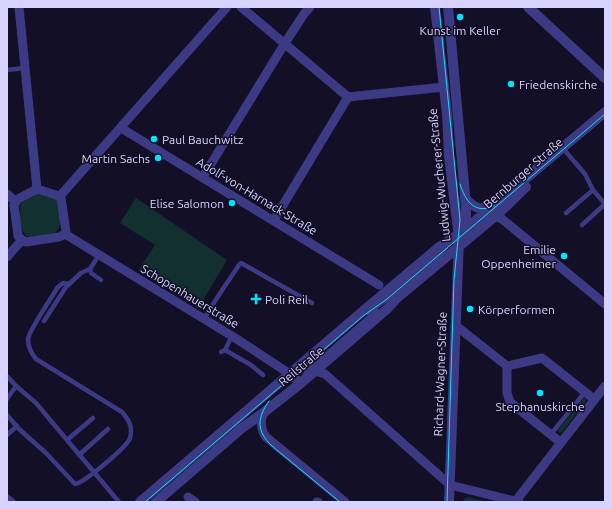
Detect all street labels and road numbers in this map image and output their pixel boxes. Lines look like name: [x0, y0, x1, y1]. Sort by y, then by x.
street label: Ludwig-Wucherer-Straße: [426, 108, 452, 242]
street label: Bernburger Straße: [481, 135, 565, 211]
street label: Adolf-von-Harnack-Straße: [194, 155, 320, 237]
street label: Schopenhauerstraße: [139, 262, 241, 330]
street label: Richard-Wagner-Straße: [431, 311, 449, 437]
street label: Reilstraße: [276, 343, 326, 389]

